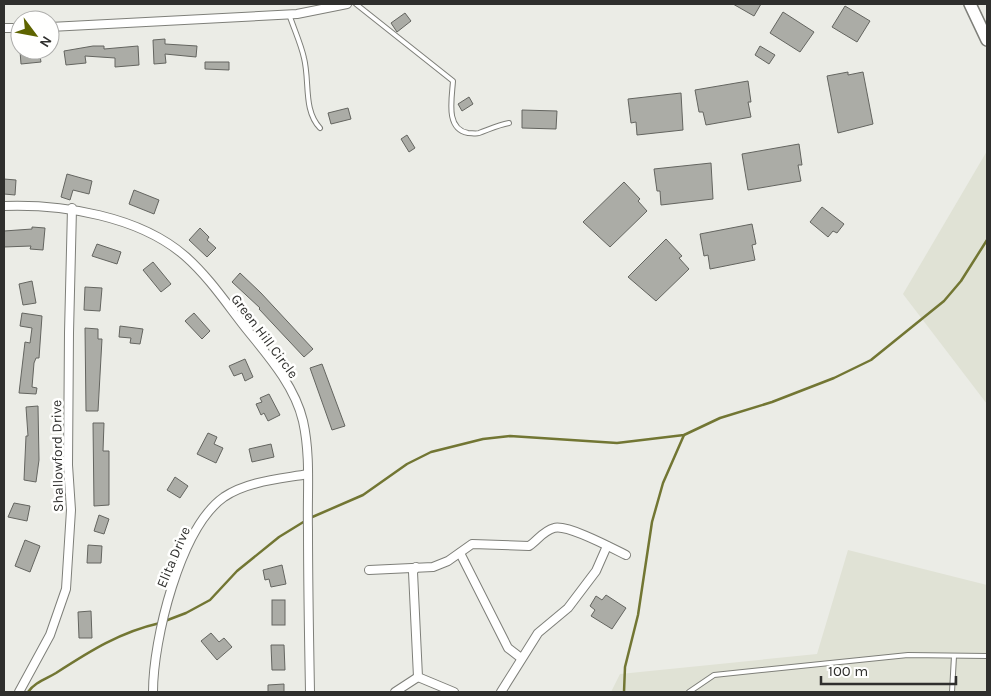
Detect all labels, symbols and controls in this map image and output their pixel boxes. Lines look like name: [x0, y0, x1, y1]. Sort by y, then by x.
north arrow: [10, 10, 60, 60]
text: N: [36, 33, 55, 50]
street label: Green Hill Circle: [227, 291, 302, 382]
street label: Shallowford Drive: [48, 400, 67, 512]
street label: Elita Drive: [153, 524, 194, 590]
scale bar: [821, 654, 956, 686]
text: 100 m: [828, 662, 868, 680]

